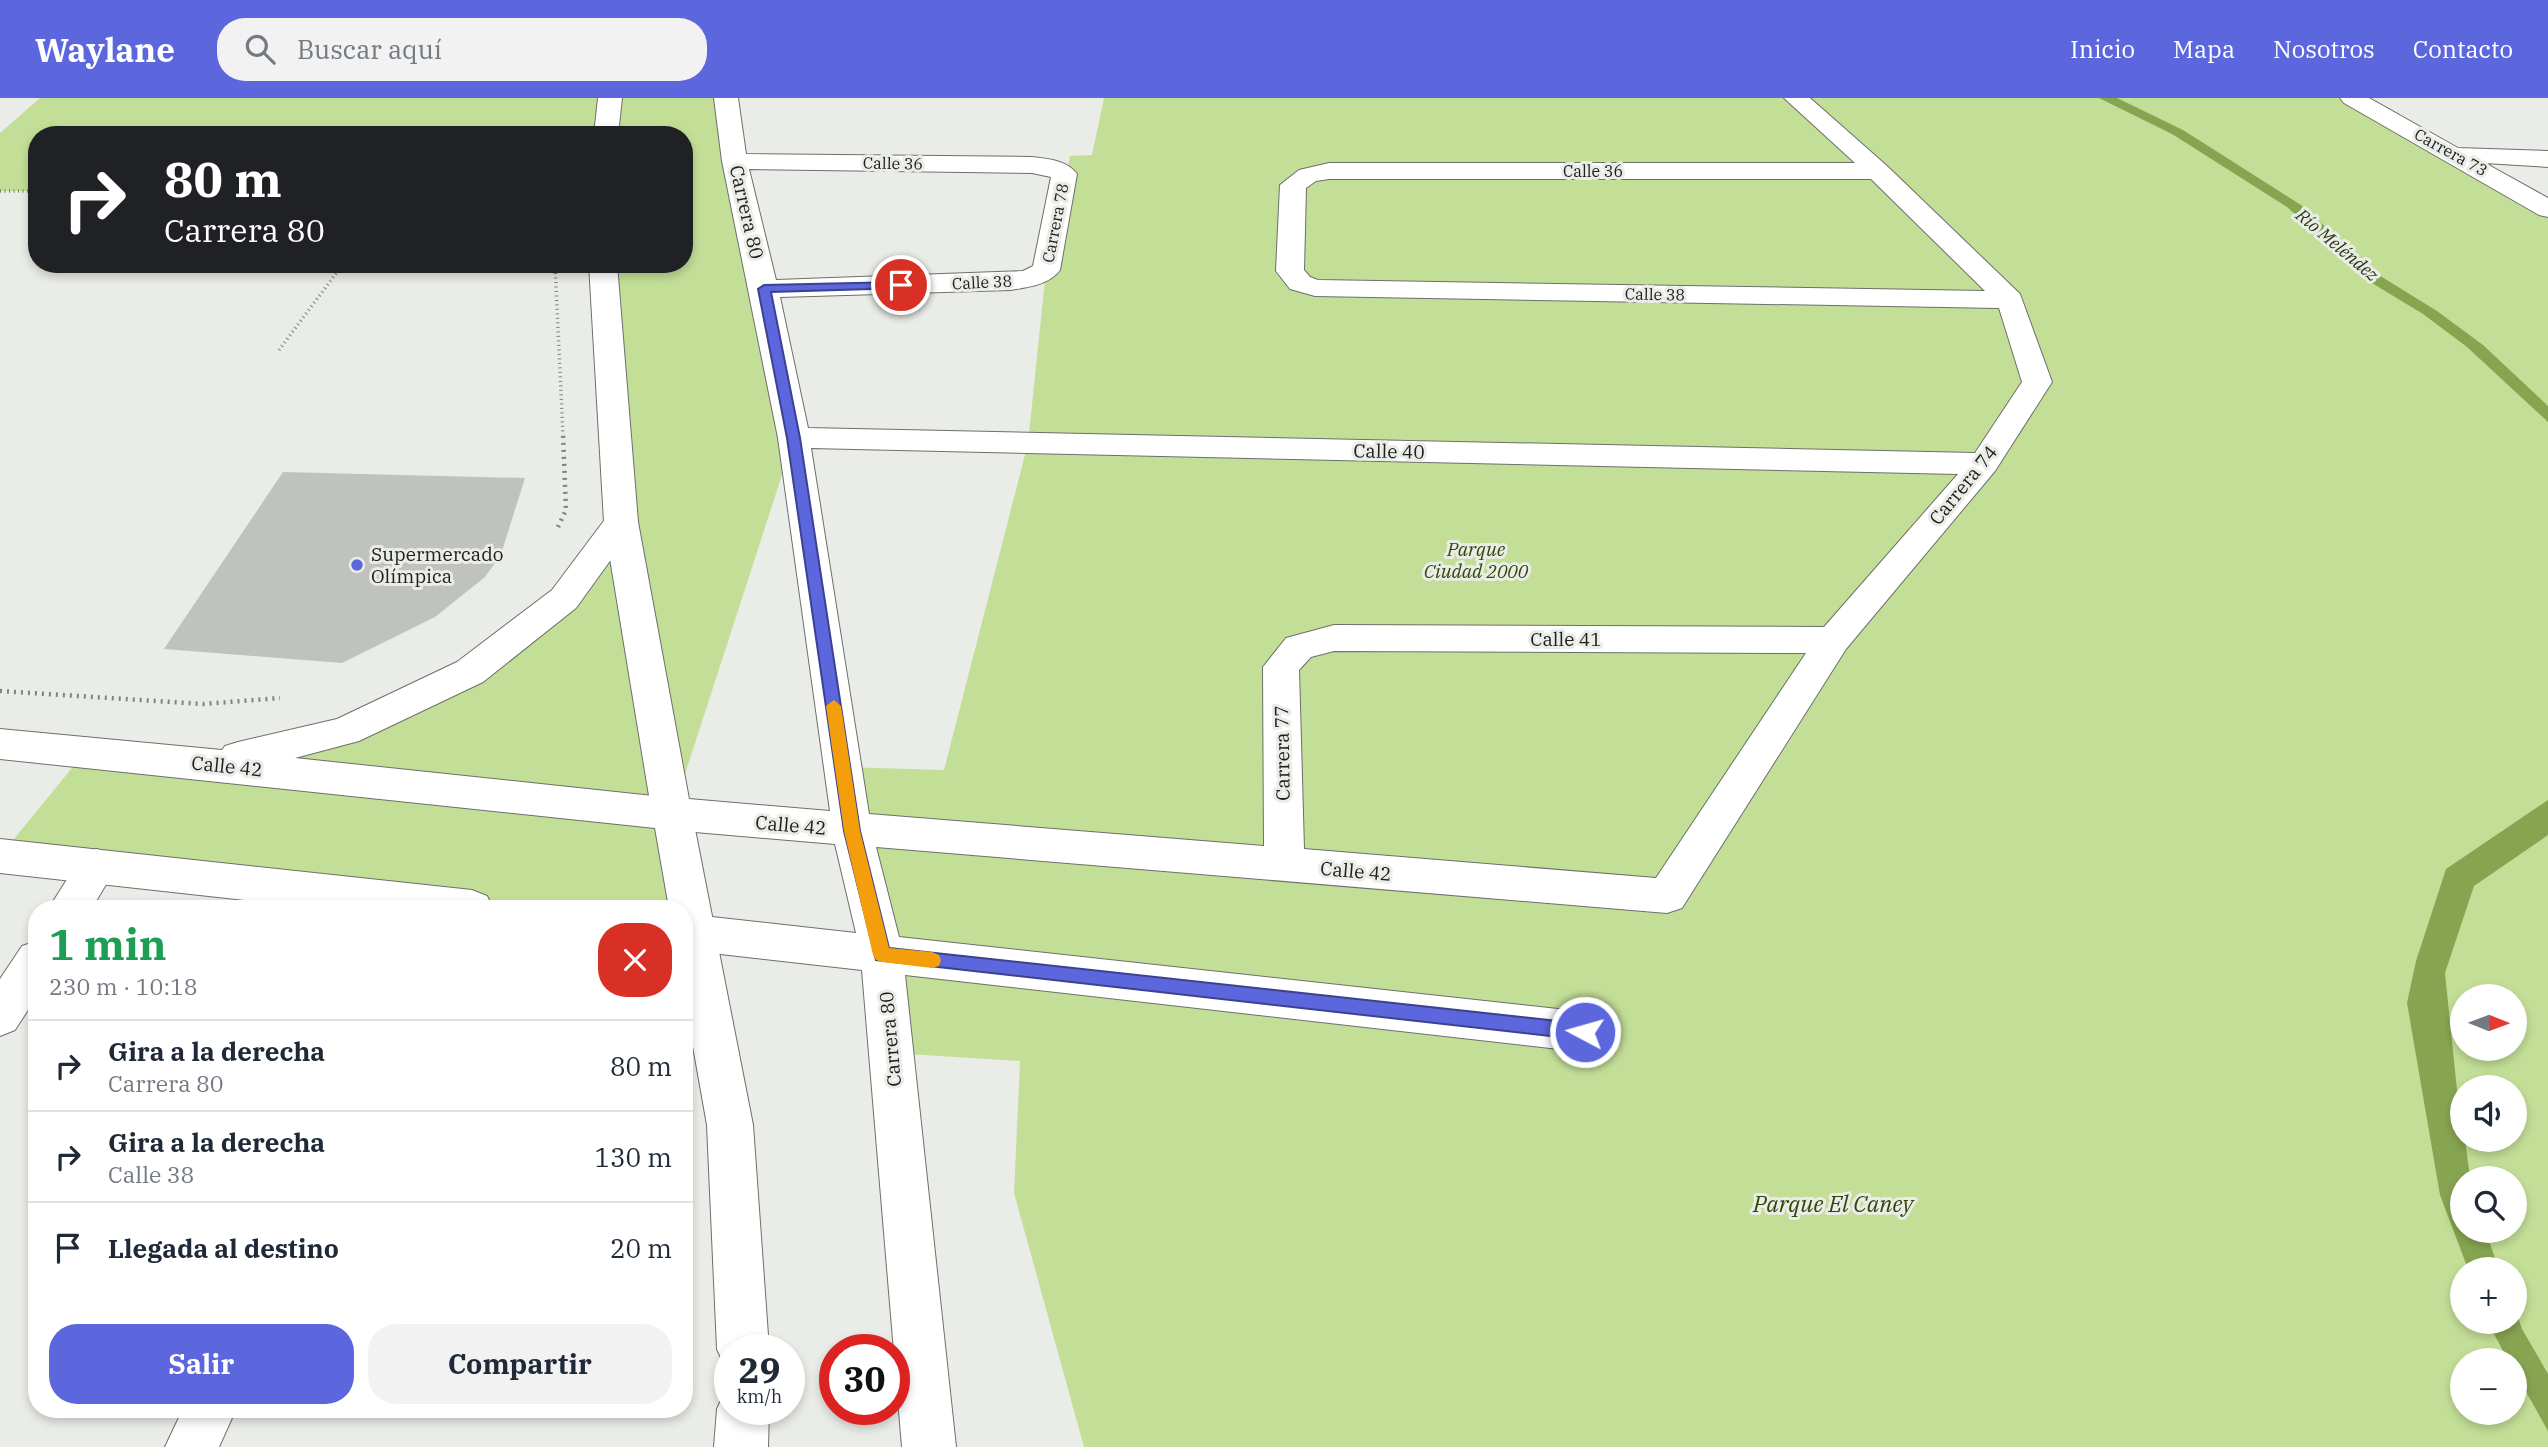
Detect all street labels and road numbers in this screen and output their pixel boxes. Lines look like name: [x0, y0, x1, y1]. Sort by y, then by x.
street label: Carrera 73: [2411, 124, 2491, 180]
street label: Calle 36: [863, 152, 923, 174]
street label: Calle 36: [1563, 161, 1623, 181]
street label: Carrera 80: [725, 163, 769, 261]
street label: Carrera 78: [1038, 182, 1072, 264]
street label: Calle 38: [951, 270, 1013, 294]
street label: Calle 38: [1625, 283, 1685, 305]
street label: Calle 40: [1353, 438, 1425, 464]
street label: Carrera 74: [1924, 440, 2002, 530]
street label: Calle 41: [1530, 627, 1602, 651]
street label: Carrera 77: [1269, 705, 1295, 801]
street label: Calle 42: [190, 750, 264, 782]
street label: Calle 42: [754, 810, 828, 840]
street label: Calle 42: [1319, 856, 1393, 886]
street label: Carrera 80: [874, 990, 906, 1088]

